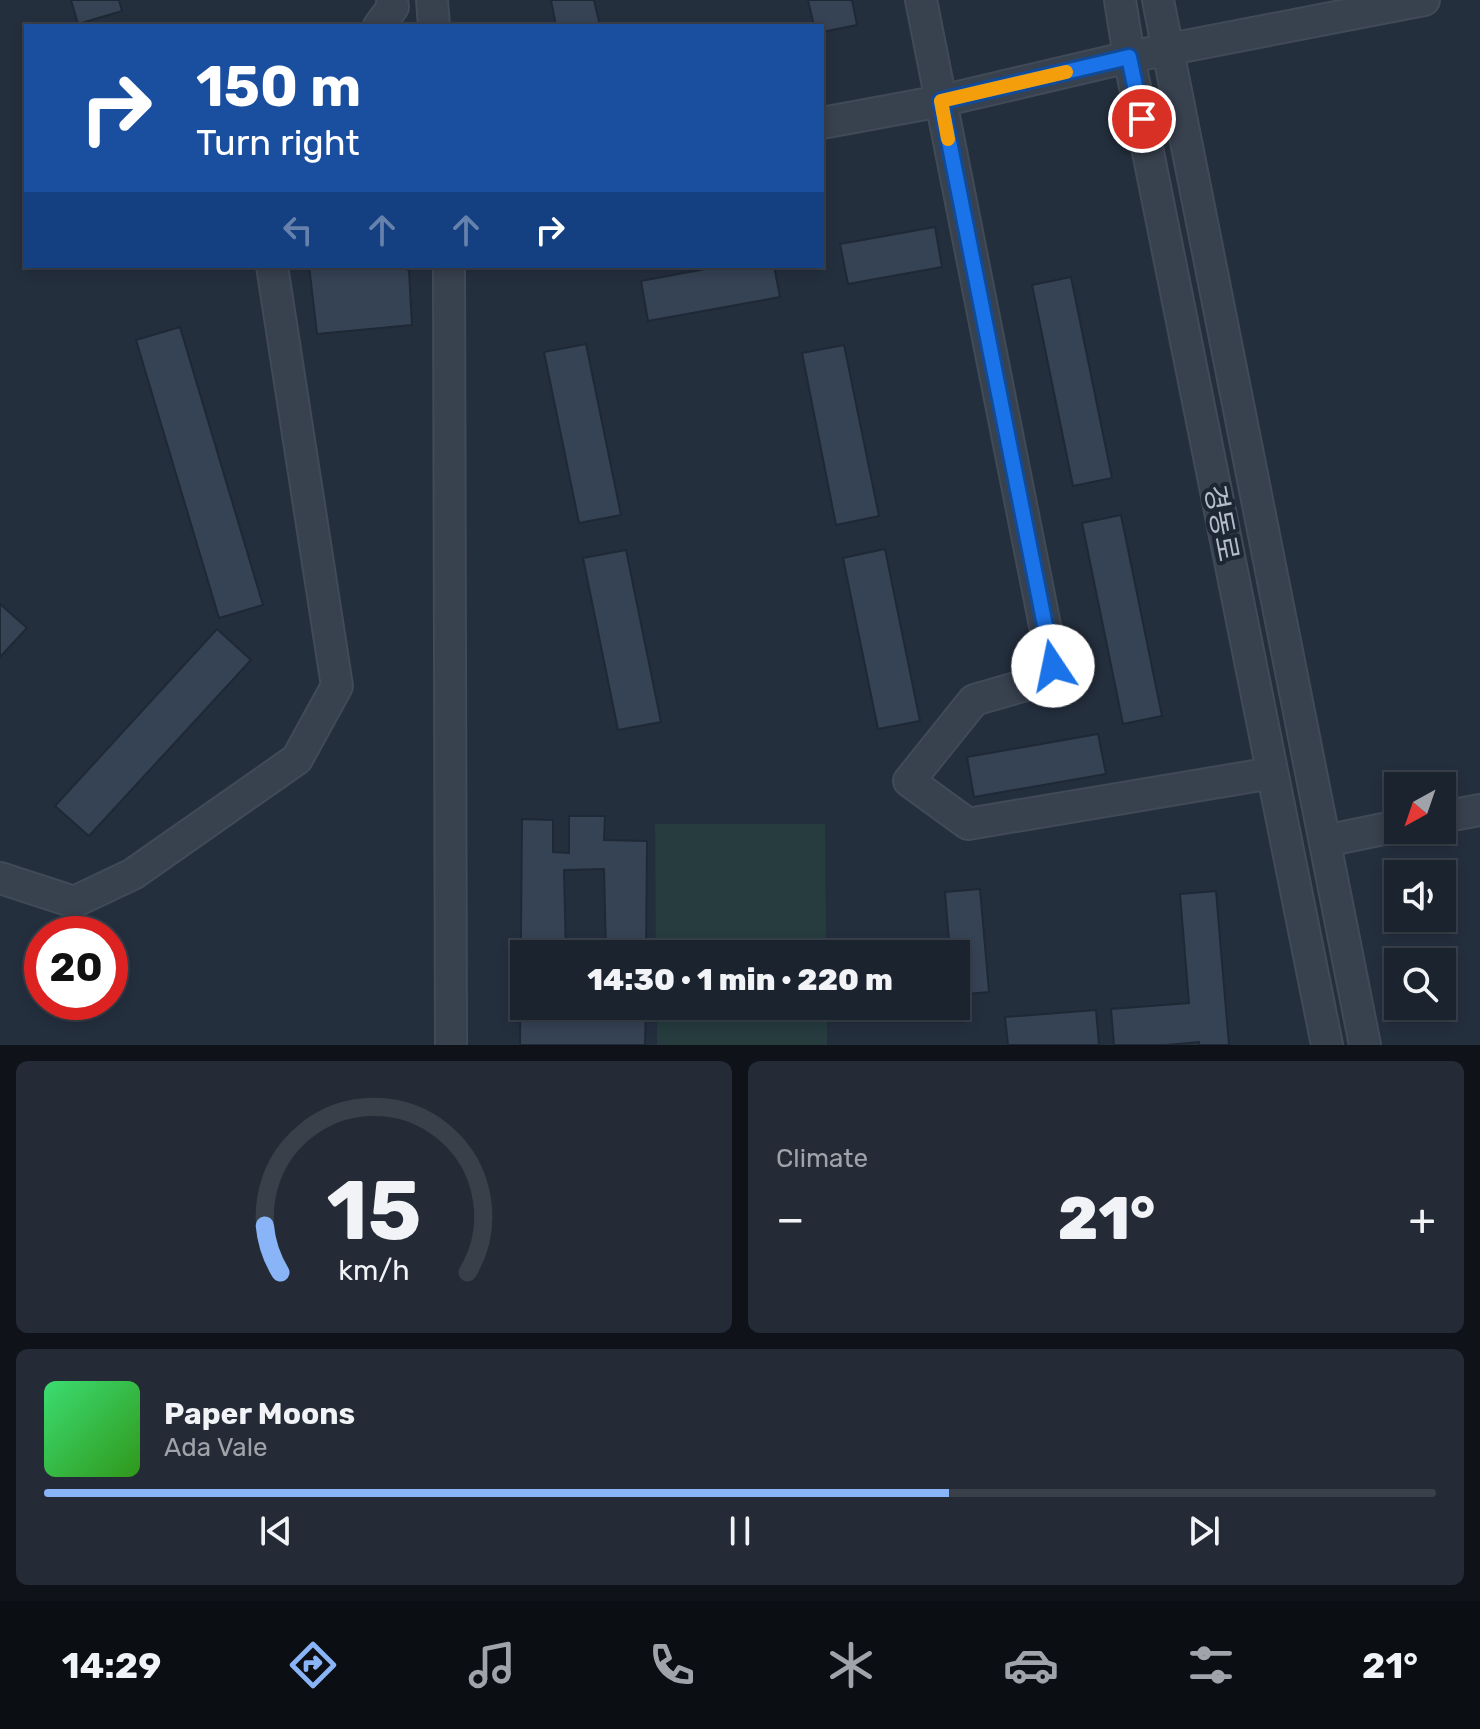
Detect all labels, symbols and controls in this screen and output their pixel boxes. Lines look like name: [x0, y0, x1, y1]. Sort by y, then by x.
text: 150 m: [196, 54, 361, 120]
icon: right: [64, 56, 168, 160]
pin: [1108, 85, 1176, 153]
icon: arrive: [1120, 97, 1164, 141]
text: Turn right: [196, 121, 360, 164]
icon: left: [276, 208, 320, 252]
icon: ahead: [360, 208, 404, 252]
icon: ahead: [444, 208, 488, 252]
icon: right: [528, 208, 572, 252]
street label: 경동로: [1198, 482, 1245, 564]
position arrow: [1011, 624, 1095, 708]
north arrow: [1384, 772, 1456, 844]
map controls: [1384, 772, 1456, 1020]
button: sound: [1384, 860, 1456, 932]
speed limit sign: 20: [24, 916, 128, 1020]
button: search: [1384, 948, 1456, 1020]
text: 14:30 · 1 min · 220 m: [587, 962, 893, 998]
text: Climate: [776, 1143, 868, 1174]
text: 15: [326, 1161, 422, 1260]
text: 21°: [1058, 1183, 1155, 1254]
text: −: [776, 1193, 805, 1245]
text: +: [1409, 1193, 1436, 1245]
text: km/h: [338, 1253, 410, 1287]
text: Paper Moons: [164, 1396, 355, 1432]
text: Ada Vale: [164, 1432, 268, 1463]
icon: previous: [254, 1509, 298, 1553]
icon: pause: [718, 1509, 762, 1553]
icon: next: [1182, 1509, 1226, 1553]
icon: directions: [285, 1637, 341, 1693]
icon: music: [464, 1637, 520, 1693]
icon: phone: [644, 1637, 700, 1693]
icon: climate: [823, 1637, 879, 1693]
icon: car: [1003, 1637, 1059, 1693]
icon: filters: [1183, 1637, 1239, 1693]
text: 14:29: [62, 1644, 161, 1687]
text: 21°: [1362, 1644, 1418, 1687]

